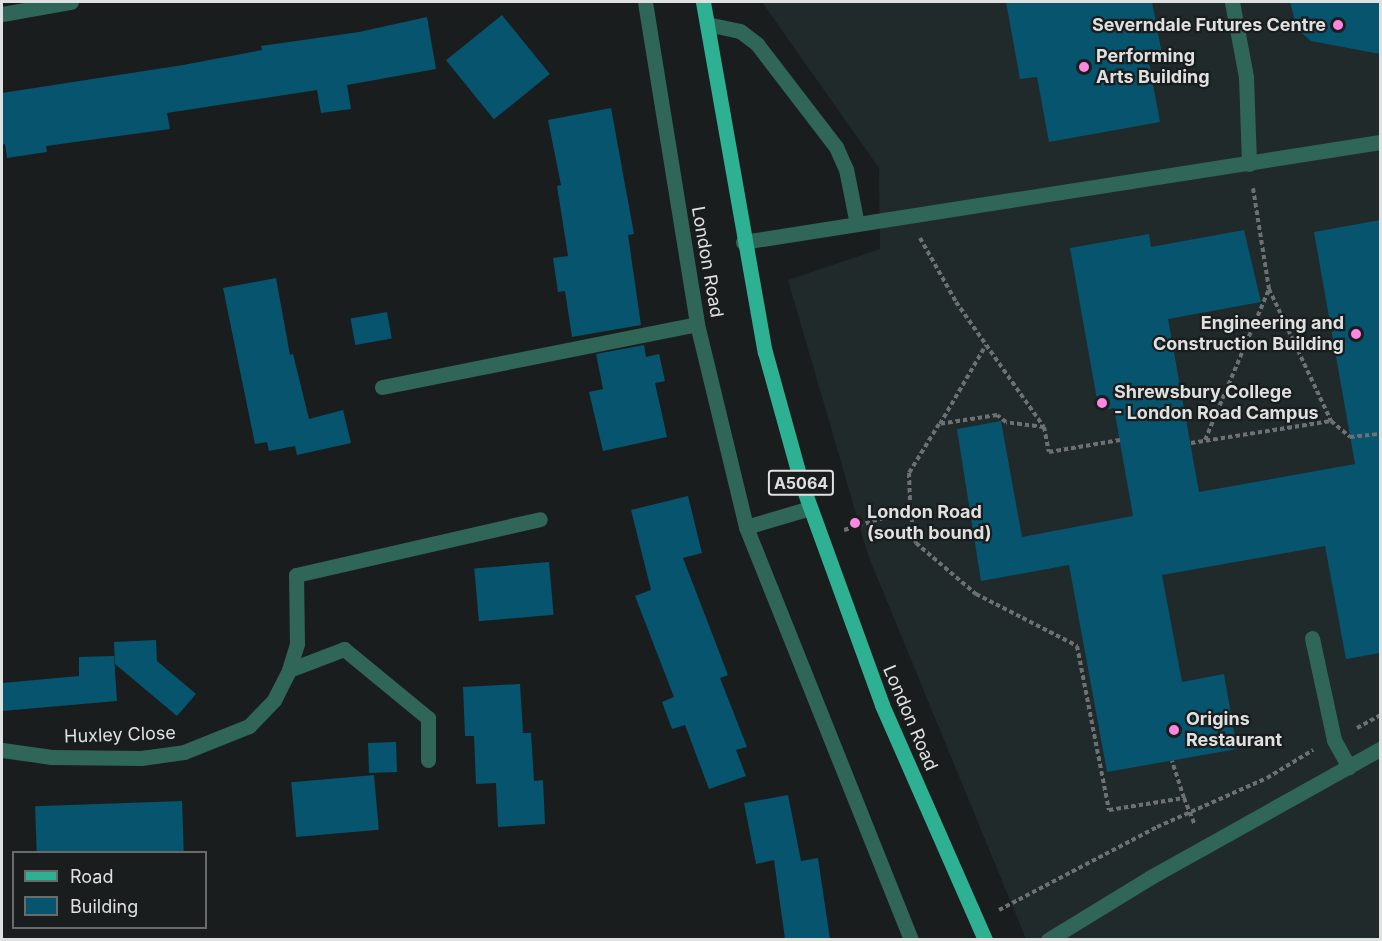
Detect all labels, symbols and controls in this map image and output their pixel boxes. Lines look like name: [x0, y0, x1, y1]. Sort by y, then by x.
place label: Severndale Futures Centre: [1092, 14, 1326, 36]
marker: Severndale Futures Centre: [1331, 18, 1345, 32]
place label: Performing Arts Building: [1096, 46, 1210, 88]
marker: Performing Arts Building: [1077, 60, 1091, 74]
street label: London Road: [687, 205, 727, 319]
place label: Engineering and Construction Building: [1153, 313, 1344, 356]
marker: Engineering and Construction Building: [1349, 327, 1363, 341]
place label: Shrewsbury College - London Road Campus: [1114, 382, 1319, 424]
marker: Shrewsbury College - London Road Campus: [1095, 396, 1109, 410]
road number: A5064: [766, 470, 836, 496]
place label: London Road (south bound): [867, 502, 991, 544]
marker: London Road (south bound): [848, 516, 862, 530]
street label: London Road: [878, 662, 942, 774]
place label: Origins Restaurant: [1186, 709, 1282, 752]
street label: Huxley Close: [64, 722, 176, 748]
marker: Origins Restaurant: [1167, 723, 1181, 737]
legend: [12, 851, 207, 929]
text: Road: [70, 866, 113, 887]
text: Building: [70, 896, 138, 917]

